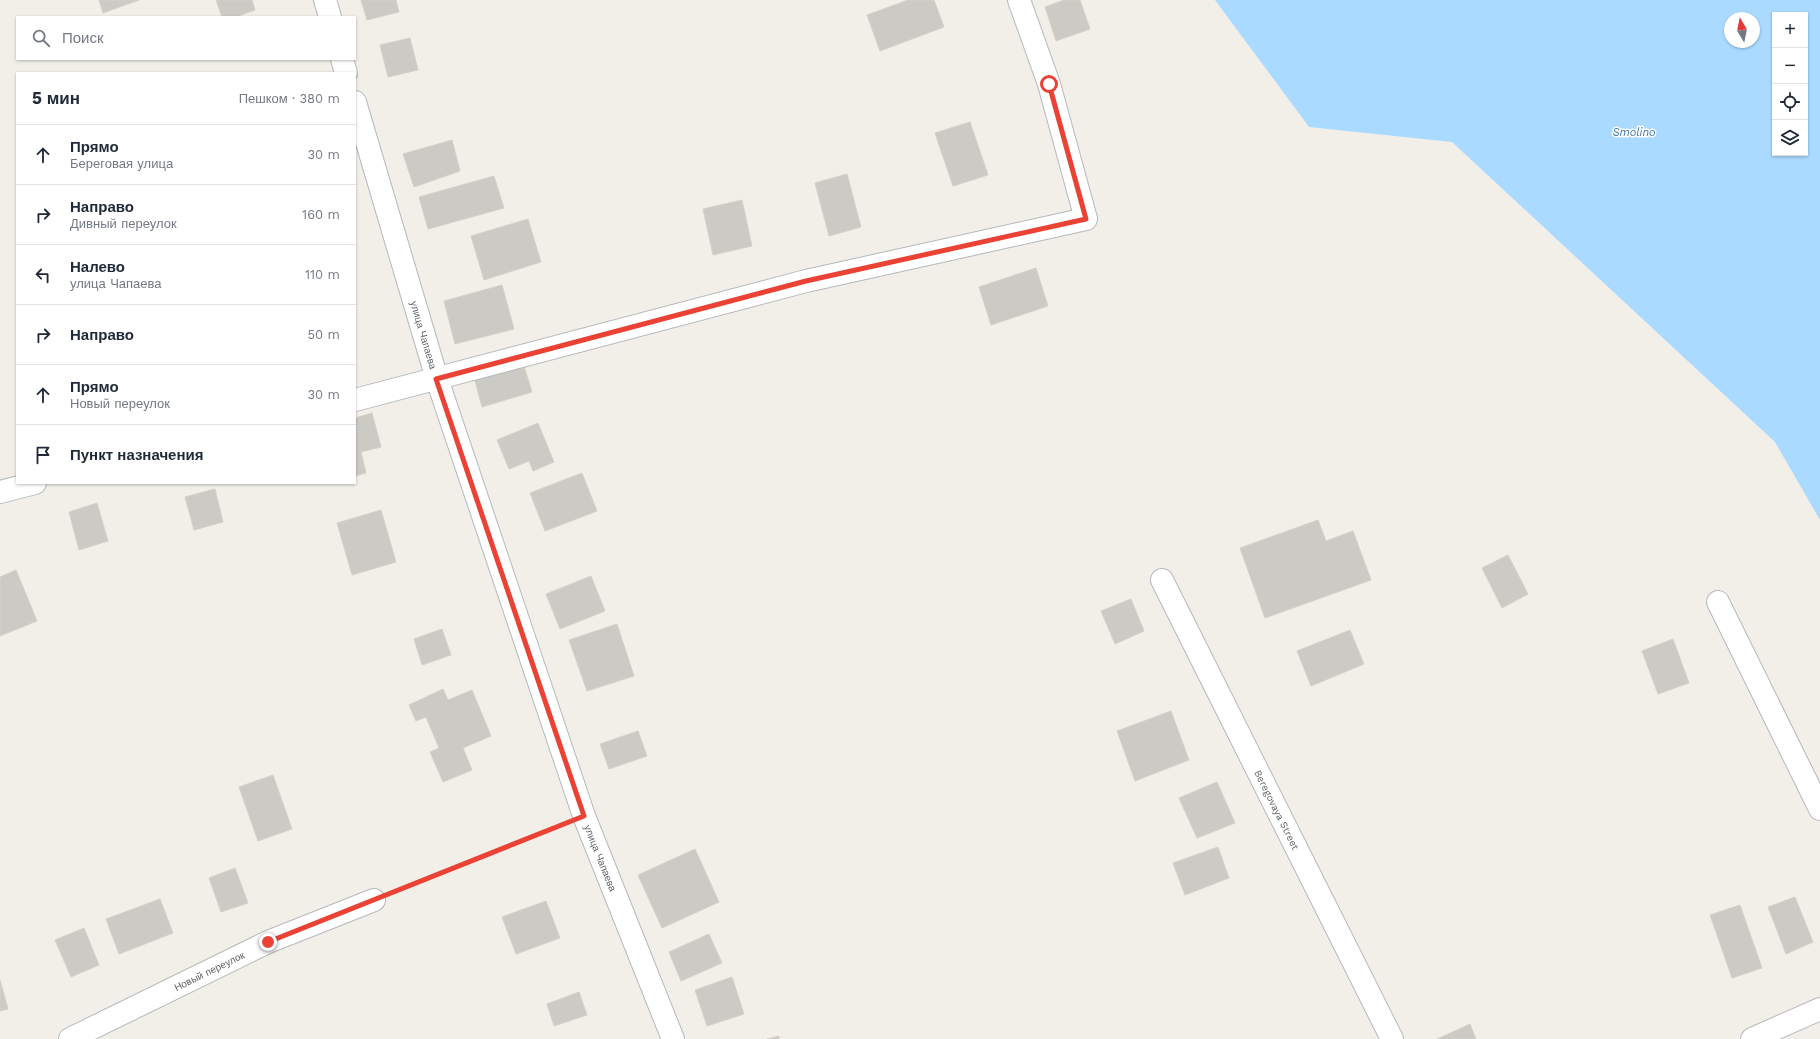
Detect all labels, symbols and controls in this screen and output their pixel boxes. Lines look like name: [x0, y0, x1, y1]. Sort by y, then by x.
north arrow: [1724, 12, 1760, 48]
map controls: [1772, 12, 1808, 156]
button: +: [1772, 12, 1808, 48]
search box: [16, 16, 356, 60]
icon: search: [30, 27, 52, 49]
text: Поиск: [62, 29, 104, 47]
button: −: [1772, 48, 1808, 84]
route start: [1040, 75, 1058, 93]
button: locate: [1772, 84, 1808, 120]
text: 5 мин: [32, 88, 80, 108]
text: Пешком · 380 m: [239, 91, 340, 106]
button: layers: [1772, 120, 1808, 156]
water label: Smolino: [1613, 126, 1656, 139]
text: Прямо: [70, 138, 119, 156]
icon: ahead: [32, 144, 54, 166]
text: 30 m: [308, 147, 340, 162]
text: Береговая улица: [70, 156, 173, 171]
text: Направо: [70, 198, 134, 216]
icon: right: [32, 204, 54, 226]
text: 160 m: [302, 207, 340, 222]
text: Дивный переулок: [70, 216, 177, 231]
text: Налево: [70, 258, 125, 276]
icon: left: [32, 264, 54, 286]
text: 110 m: [305, 267, 340, 282]
text: улица Чапаева: [70, 276, 162, 291]
street label: улица Чапаева: [409, 300, 439, 371]
icon: right: [32, 324, 54, 346]
text: Направо: [70, 326, 134, 344]
text: 50 m: [308, 327, 340, 342]
text: Прямо: [70, 378, 119, 396]
icon: ahead: [32, 384, 54, 406]
text: 30 m: [308, 387, 340, 402]
text: Новый переулок: [70, 396, 170, 411]
icon: arrive: [32, 444, 54, 466]
text: Пункт назначения: [70, 446, 203, 464]
street label: Beregovaya Street: [1253, 768, 1302, 852]
street label: улица Чапаева: [583, 823, 619, 893]
route end: [259, 933, 277, 951]
street label: Новый переулок: [172, 949, 247, 993]

